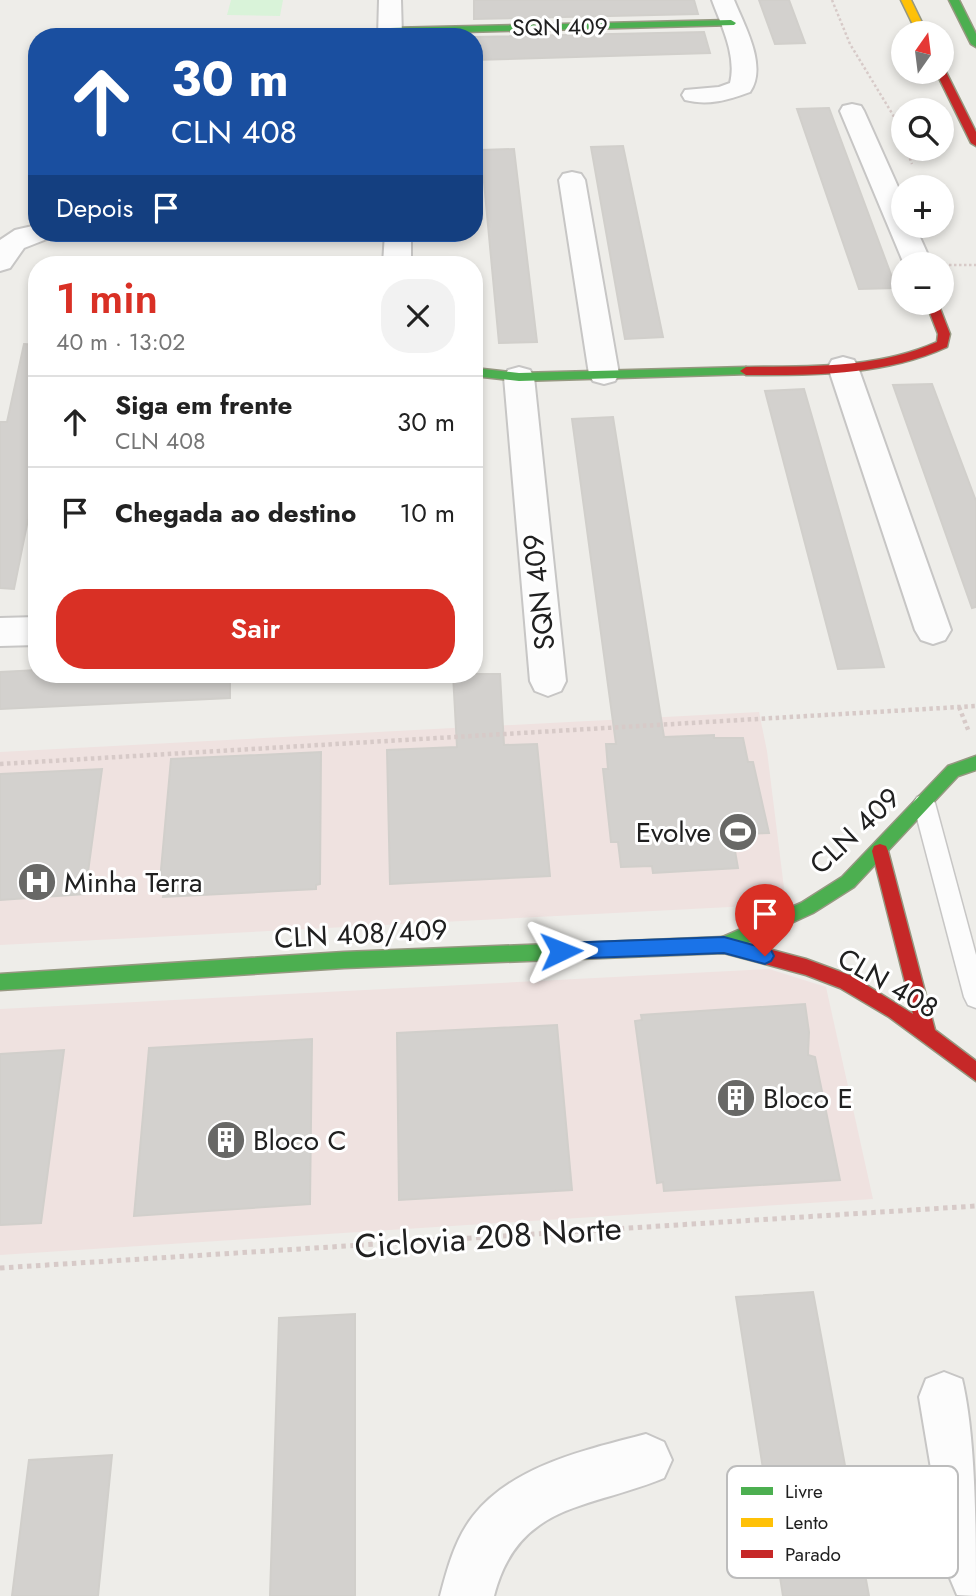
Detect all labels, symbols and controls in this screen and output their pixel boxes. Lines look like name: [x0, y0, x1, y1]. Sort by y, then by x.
street label: SQN 409: [512, 9, 608, 45]
north arrow: [891, 21, 954, 84]
map controls: [891, 21, 954, 315]
text: 30 m: [171, 44, 289, 114]
icon: ahead: [56, 56, 147, 147]
button: search: [891, 98, 954, 161]
text: CLN 408: [171, 109, 297, 155]
button: +: [891, 175, 954, 238]
text: Depois: [56, 189, 133, 227]
icon: arrive: [147, 189, 185, 227]
button: −: [891, 252, 954, 315]
text: 1 min: [56, 268, 158, 329]
button: close: [381, 279, 455, 353]
text: 40 m · 13:02: [56, 325, 185, 359]
text: Siga em frente: [115, 386, 292, 424]
icon: ahead: [56, 403, 94, 441]
text: 30 m: [397, 403, 455, 441]
text: CLN 408: [115, 424, 206, 458]
icon: arrive: [56, 494, 94, 532]
text: Chegada ao destino: [115, 494, 356, 532]
text: 10 m: [400, 494, 455, 532]
street label: SQN 409: [513, 532, 565, 652]
button: Sair: [56, 589, 455, 669]
street label: CLN 409: [800, 778, 910, 884]
sports icon: Evolve: [717, 811, 759, 853]
place label: Evolve: [636, 812, 711, 853]
hospital icon: Minha Terra: [16, 861, 58, 903]
place label: Minha Terra: [64, 862, 203, 903]
pin: [735, 884, 795, 956]
icon: arrive: [746, 895, 784, 933]
street label: CLN 408/409: [273, 909, 449, 959]
position arrow: [524, 914, 598, 988]
street label: CLN 408: [830, 938, 946, 1028]
building icon: Bloco E: [715, 1077, 757, 1119]
place label: Bloco E: [763, 1078, 853, 1119]
building icon: Bloco C: [205, 1119, 247, 1161]
place label: Bloco C: [253, 1120, 347, 1161]
street label: Ciclovia 208 Norte: [353, 1204, 623, 1270]
legend: [727, 1466, 958, 1578]
text: Livre: [785, 1478, 823, 1505]
text: Lento: [785, 1509, 828, 1536]
text: Parado: [785, 1541, 841, 1568]

